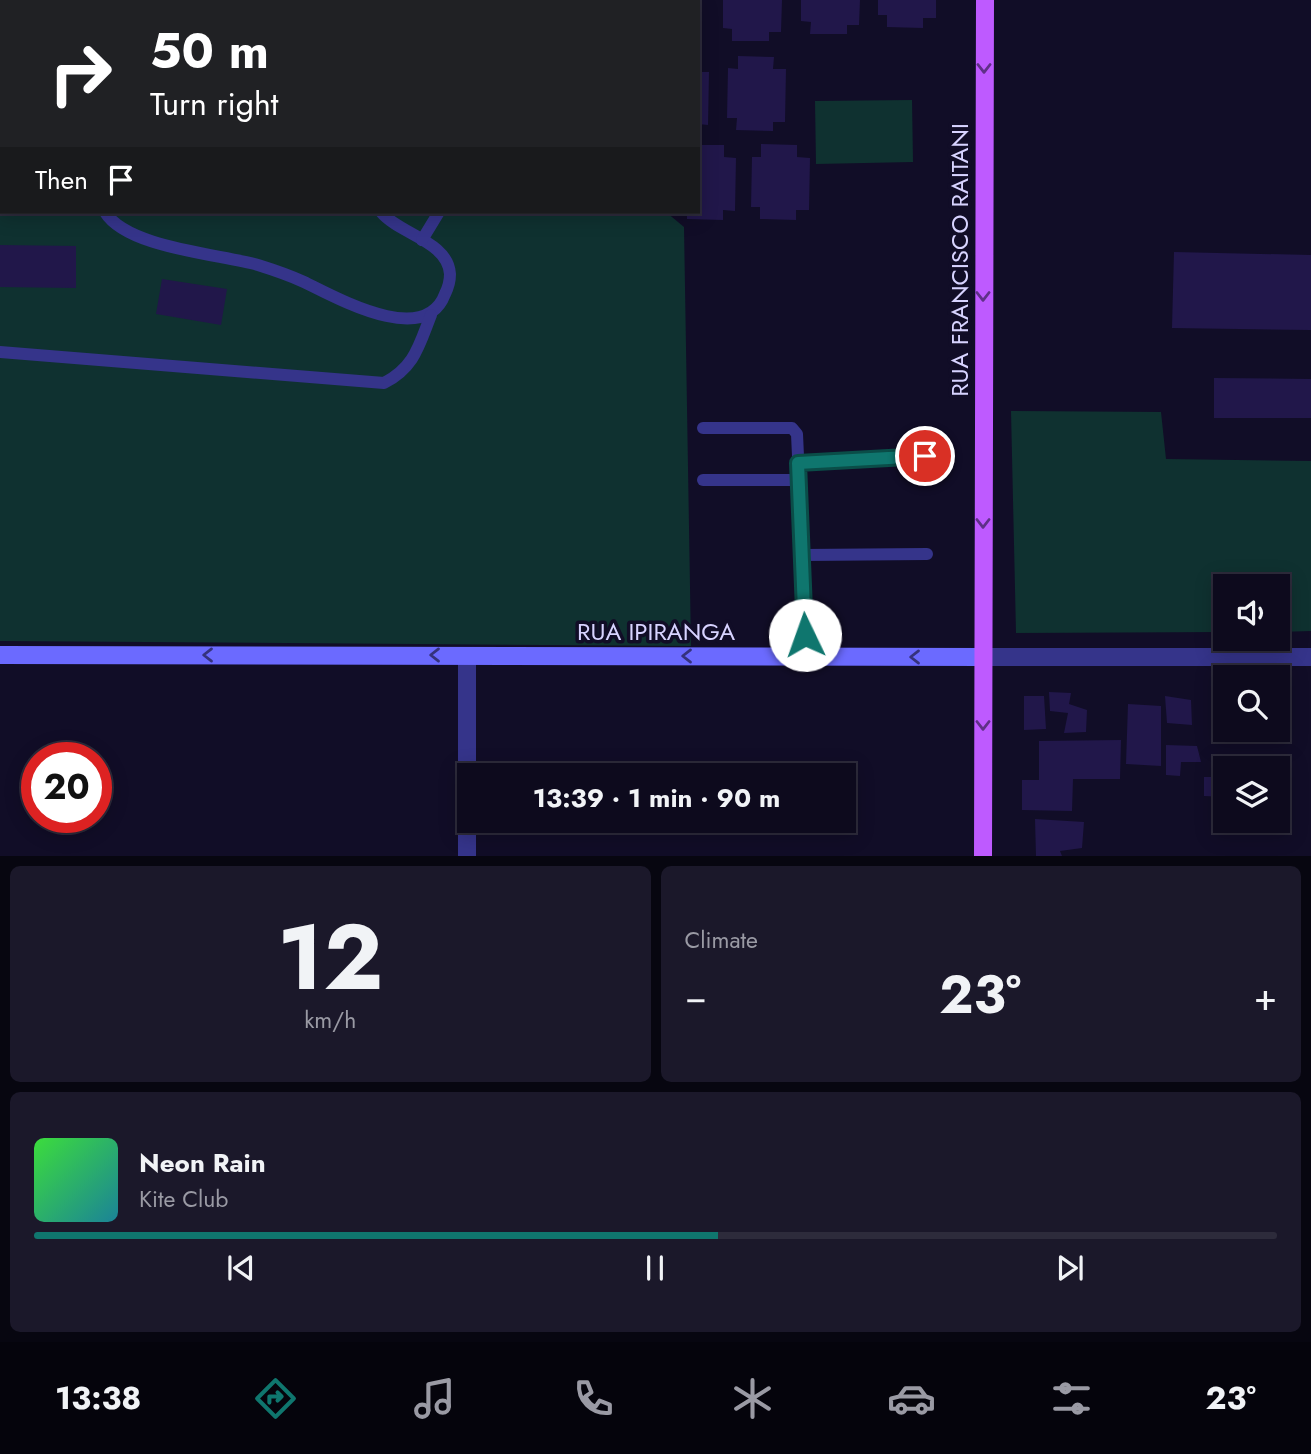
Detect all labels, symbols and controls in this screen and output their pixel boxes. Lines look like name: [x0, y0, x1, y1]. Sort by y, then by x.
text: 50 m: [150, 16, 269, 86]
icon: right: [35, 28, 126, 119]
one-way arrow: [977, 63, 992, 74]
text: Turn right: [150, 81, 279, 127]
street label: RUA FRANCISCO RAITANI: [942, 123, 977, 397]
text: Then: [35, 161, 88, 199]
icon: arrive: [102, 161, 140, 199]
one-way arrow: [975, 291, 991, 301]
pin: [895, 426, 955, 486]
icon: arrive: [906, 437, 944, 475]
one-way arrow: [975, 518, 991, 529]
map controls: [1213, 574, 1290, 833]
button: sound: [1213, 574, 1290, 651]
position arrow: [768, 598, 842, 672]
street label: RUA IPIRANGA: [577, 614, 735, 649]
one-way arrow: [202, 647, 213, 663]
one-way arrow: [429, 647, 440, 663]
one-way arrow: [681, 648, 692, 664]
one-way arrow: [909, 649, 920, 664]
button: search: [1213, 665, 1290, 742]
one-way arrow: [975, 720, 991, 731]
speed limit sign: 20: [21, 742, 112, 833]
button: layers: [1213, 756, 1290, 833]
text: 13:39 · 1 min · 90 m: [533, 779, 780, 817]
text: 12: [277, 892, 383, 1023]
text: Climate: [685, 923, 758, 957]
text: 23°: [939, 957, 1021, 1033]
text: −: [685, 969, 707, 1024]
text: +: [1254, 969, 1277, 1024]
text: km/h: [304, 1003, 356, 1037]
text: Neon Rain: [139, 1144, 266, 1182]
text: Kite Club: [139, 1182, 228, 1216]
icon: previous: [222, 1249, 260, 1287]
icon: pause: [636, 1249, 674, 1287]
icon: next: [1051, 1249, 1089, 1287]
icon: directions: [251, 1374, 300, 1423]
icon: music: [410, 1374, 459, 1423]
icon: phone: [569, 1374, 618, 1423]
icon: climate: [728, 1374, 777, 1423]
icon: car: [887, 1374, 936, 1423]
icon: filters: [1047, 1374, 1096, 1423]
text: 13:38: [55, 1375, 141, 1421]
text: 23°: [1206, 1375, 1256, 1421]

